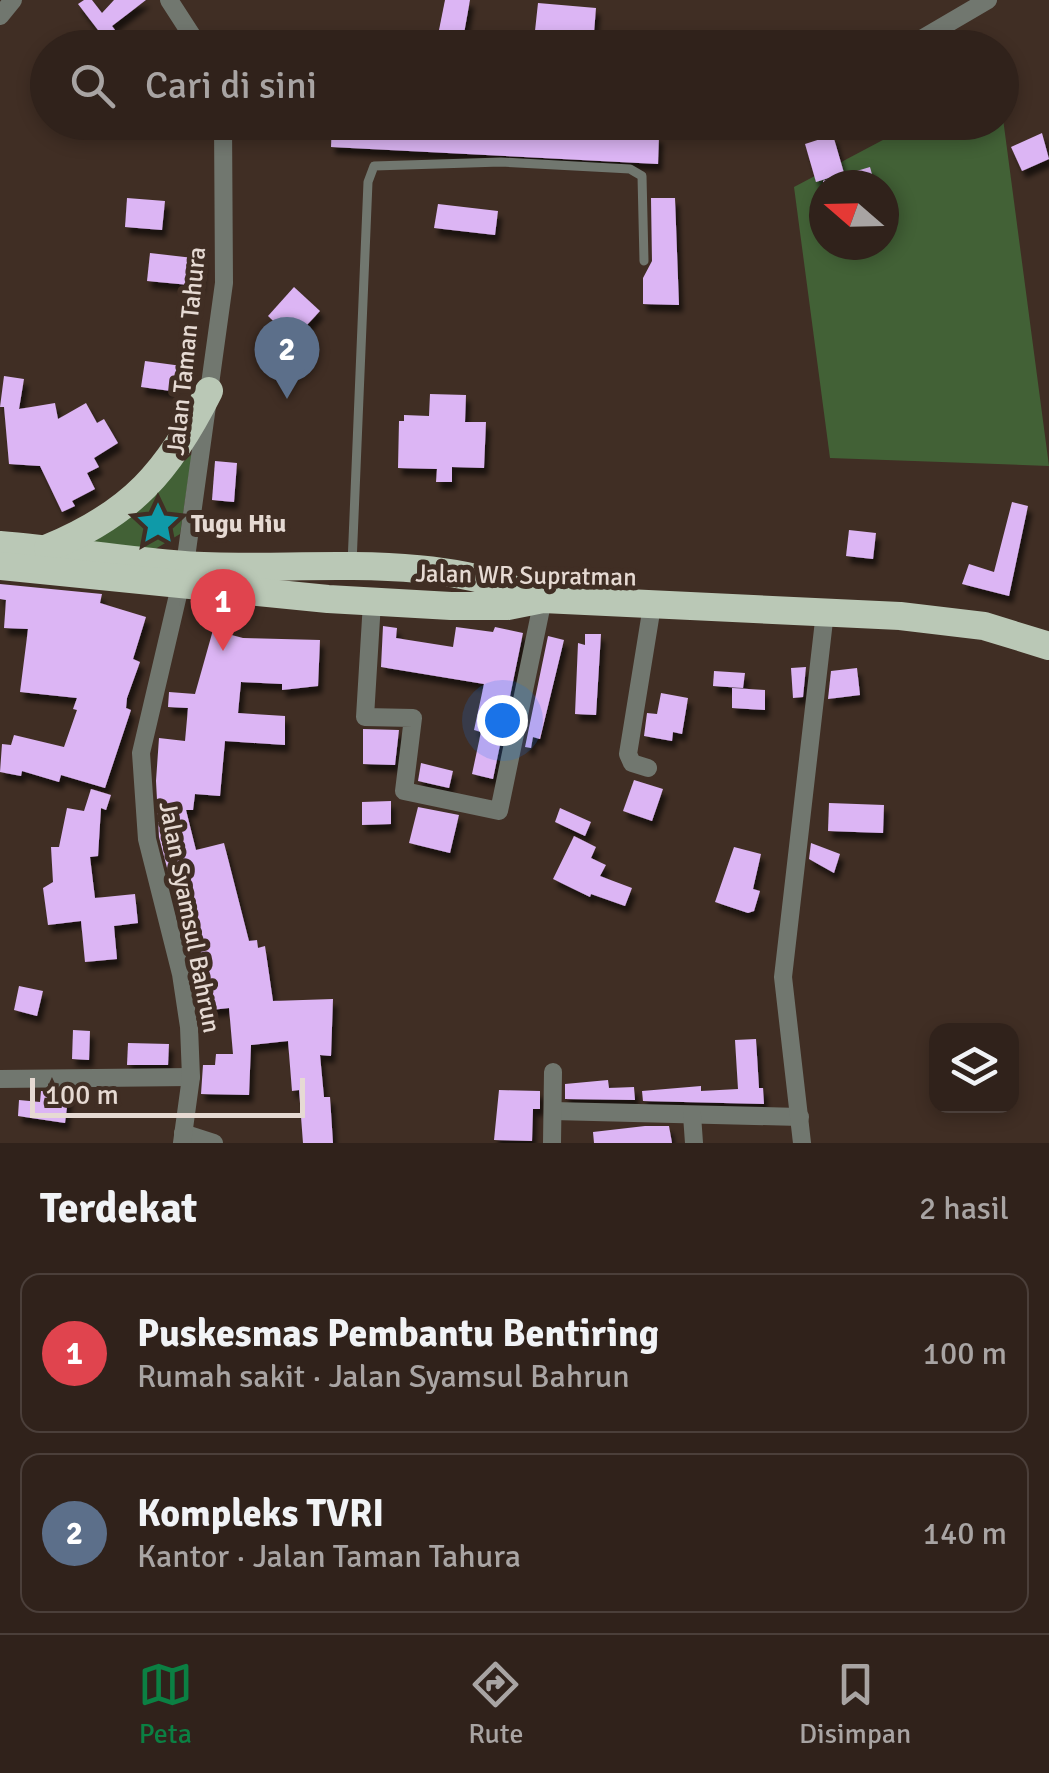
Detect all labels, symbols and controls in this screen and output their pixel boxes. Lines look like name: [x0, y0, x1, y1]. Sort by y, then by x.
search box: [30, 30, 1019, 140]
icon: search: [65, 58, 120, 113]
text: Cari di sini: [145, 62, 317, 109]
north arrow: [809, 170, 899, 260]
street label: Jalan Taman Tahura: [160, 245, 212, 457]
pin: 2: [254, 316, 320, 399]
place icon: Tugu Hiu: [134, 499, 182, 547]
place label: Tugu Hiu: [191, 508, 286, 539]
street label: Jalan WR Supratman: [415, 558, 637, 592]
pin: 1: [190, 568, 256, 651]
your location: [477, 695, 528, 746]
street label: Jalan Syamsul Bahrun: [152, 799, 228, 1035]
map controls: [929, 1023, 1019, 1113]
button: layers: [929, 1023, 1019, 1113]
scale bar: [30, 1073, 305, 1118]
text: 100 m: [45, 1078, 119, 1112]
text: Terdekat: [40, 1183, 197, 1234]
text: 2 hasil: [919, 1189, 1009, 1228]
text: Puskesmas Pembantu Bentiring: [137, 1310, 659, 1357]
text: 1: [66, 1334, 83, 1373]
text: 100 m: [923, 1334, 1007, 1373]
text: Rumah sakit · Jalan Syamsul Bahrun: [137, 1357, 630, 1396]
text: Kompleks TVRI: [137, 1490, 384, 1537]
text: 2: [66, 1514, 83, 1553]
text: 140 m: [923, 1514, 1007, 1553]
text: Kantor · Jalan Taman Tahura: [137, 1537, 521, 1576]
tab: Peta: [138, 1657, 193, 1751]
tab: Rute: [468, 1657, 523, 1751]
tab: Disimpan: [799, 1657, 911, 1751]

